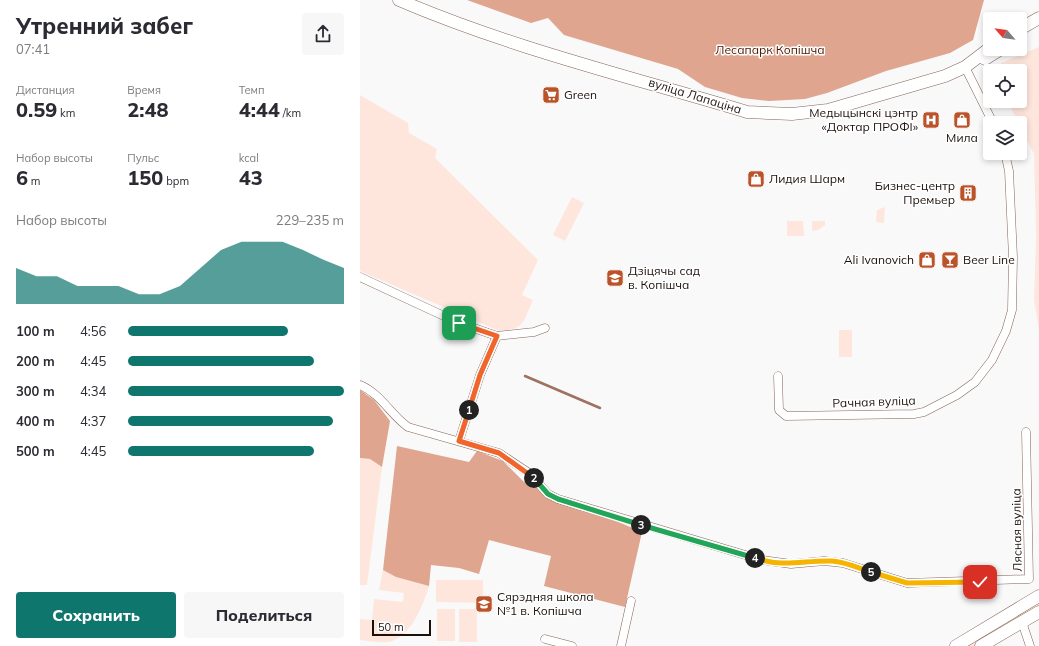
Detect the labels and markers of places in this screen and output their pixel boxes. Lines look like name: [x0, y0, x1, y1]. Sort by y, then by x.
supermarket icon: Green: [541, 85, 561, 105]
place label: Green: [564, 87, 597, 102]
place label: Медыцынскі цэнтр «Доктар ПРОФІ»: [809, 105, 919, 134]
hospital icon: Медыцынскі цэнтр «Доктар ПРОФІ»: [921, 110, 941, 130]
shop icon: Мила: [952, 110, 972, 130]
place label: Мила: [946, 130, 978, 145]
shop icon: Лидия Шарм: [746, 169, 766, 189]
place label: Лидия Шарм: [769, 171, 845, 186]
place label: Бизнес-центр Премьер: [875, 178, 955, 207]
building icon: Бизнес-центр Премьер: [958, 183, 978, 203]
shop icon: Ali Ivanovich: [917, 250, 937, 270]
bar icon: Beer Line: [940, 250, 960, 270]
place label: Ali Ivanovich: [844, 252, 914, 267]
place label: Beer Line: [963, 252, 1015, 267]
place label: Дзіцячы сад в. Копішча: [628, 263, 700, 292]
school or university icon: Дзіцячы сад в. Копішча: [605, 268, 625, 288]
pin: [442, 306, 476, 340]
pin: 1: [459, 400, 479, 420]
pin: 2: [524, 468, 544, 488]
pin: 3: [631, 515, 651, 535]
pin: 4: [745, 548, 765, 568]
pin: 5: [861, 562, 881, 582]
pin: [963, 565, 997, 599]
place label: Сярэдняя школа №1 в. Копішча: [497, 589, 594, 618]
school or university icon: Сярэдняя школа №1 в. Копішча: [474, 594, 494, 614]

